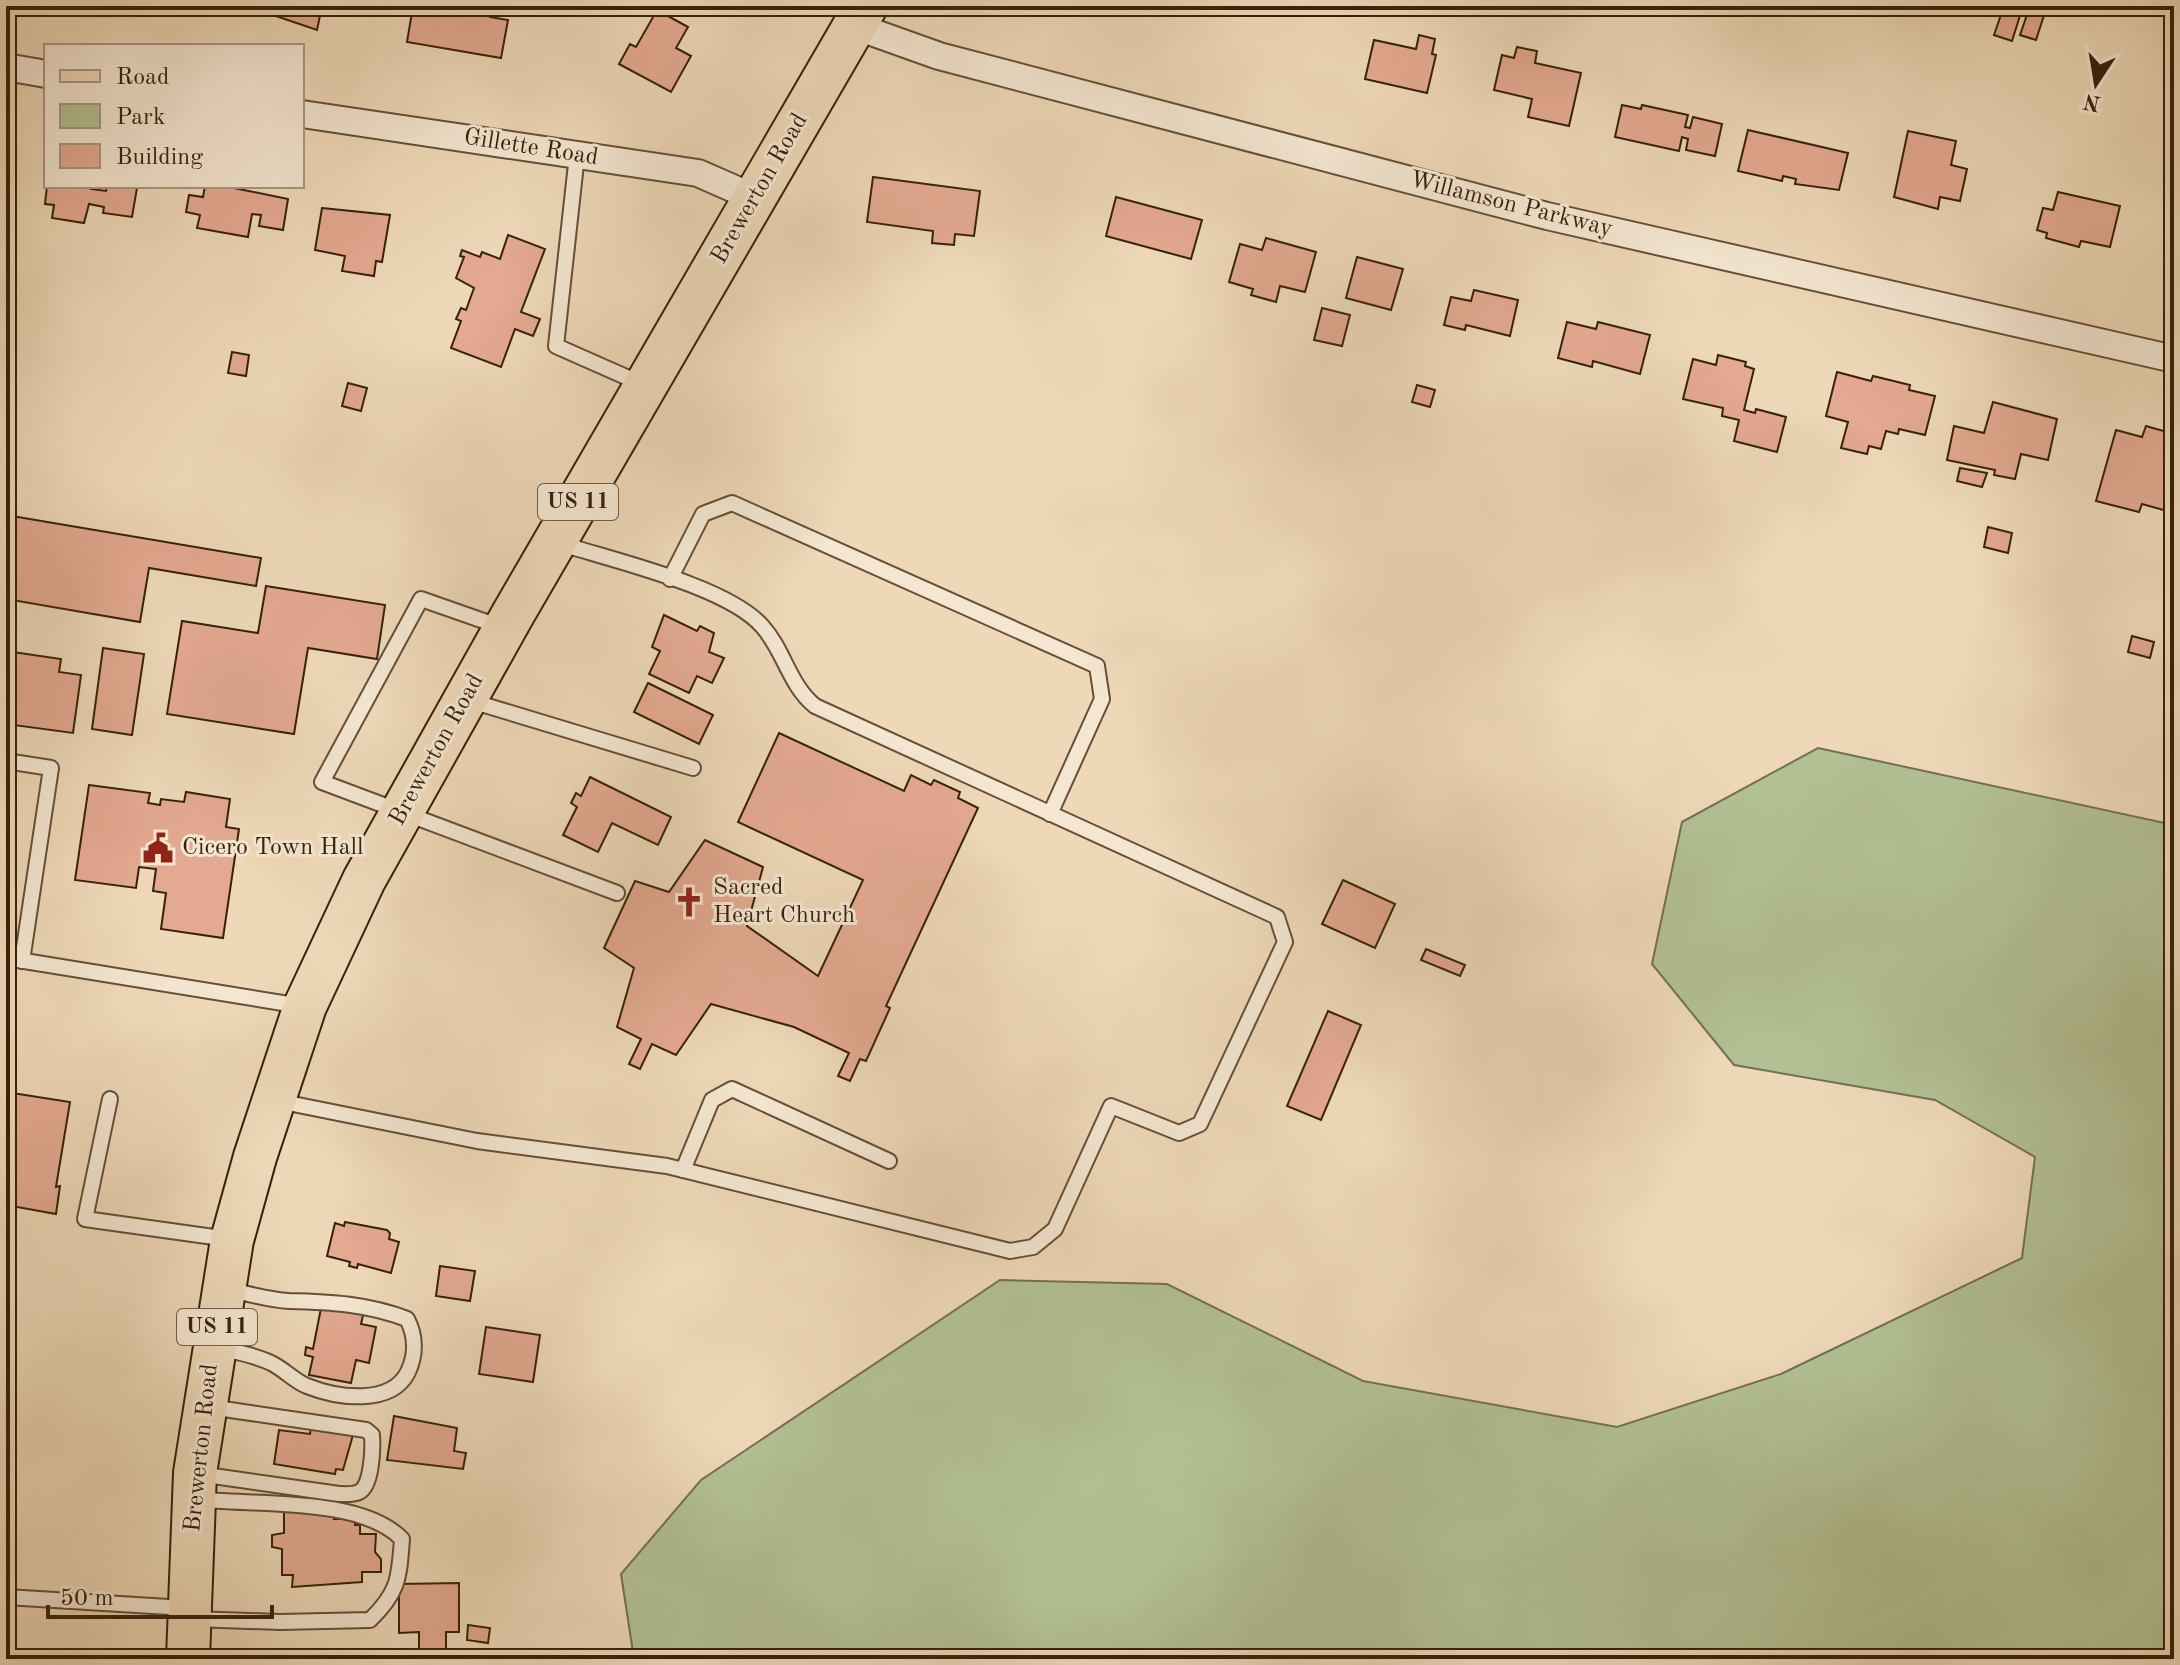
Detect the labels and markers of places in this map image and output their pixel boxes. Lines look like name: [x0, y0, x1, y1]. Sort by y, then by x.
public building icon: Cicero Town Hall: [141, 831, 175, 865]
place label: Cicero Town Hall: [182, 836, 364, 860]
place label: Sacred Heart Church: [713, 876, 855, 928]
church icon: Sacred Heart Church: [672, 885, 706, 919]

